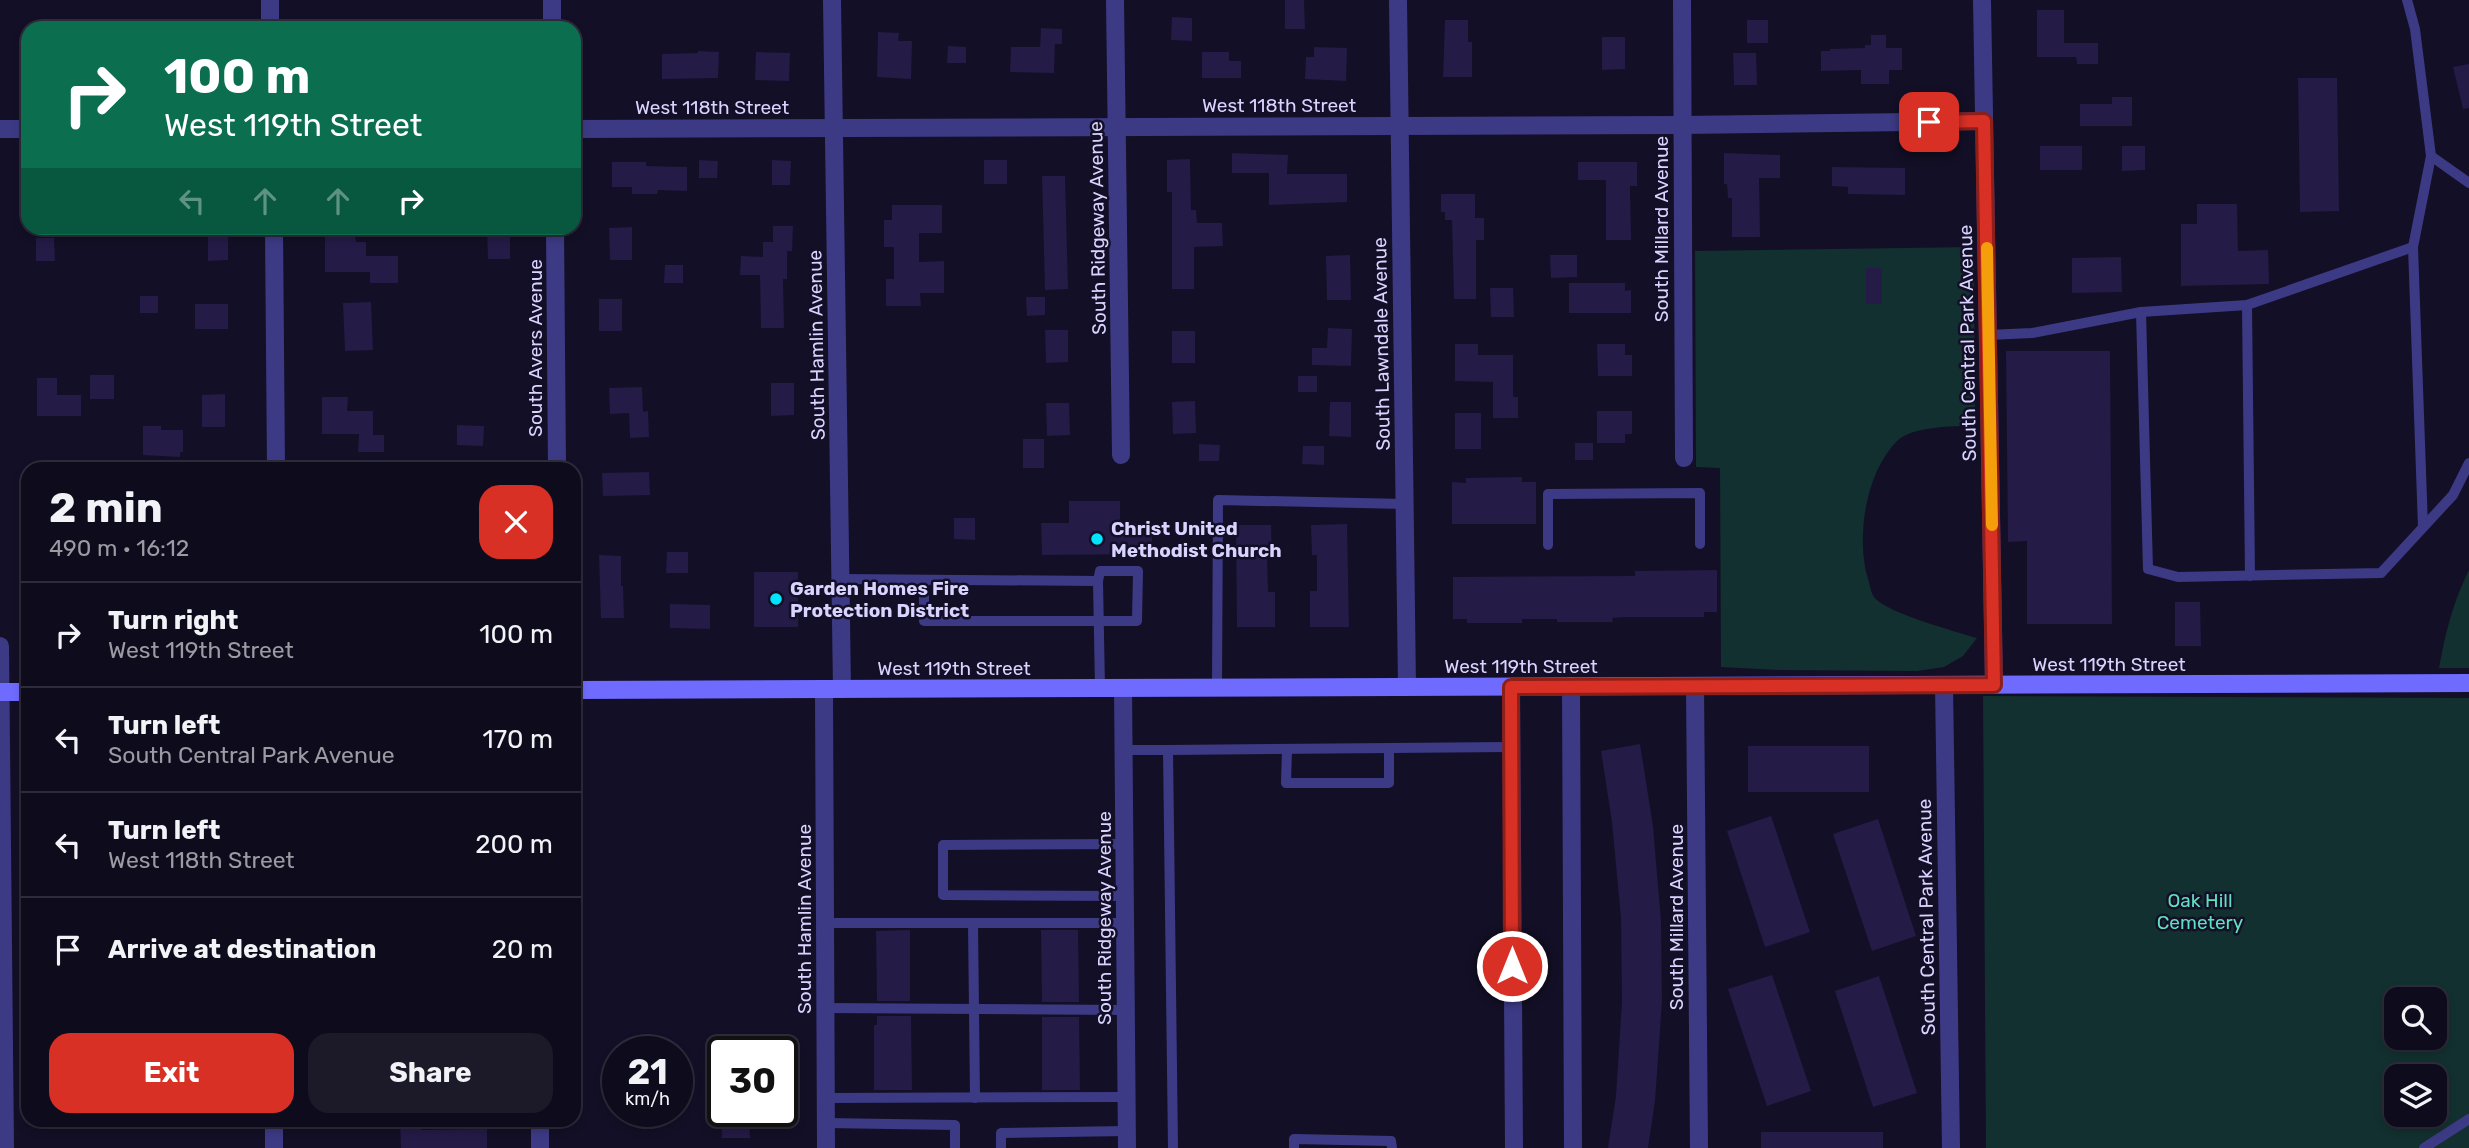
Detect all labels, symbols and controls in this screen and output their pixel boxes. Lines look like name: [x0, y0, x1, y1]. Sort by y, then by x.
text: 100 m: [164, 47, 310, 105]
icon: right: [49, 49, 140, 140]
pin: [1899, 92, 1959, 152]
street label: West 118th Street: [1202, 94, 1357, 117]
street label: West 118th Street: [635, 96, 790, 119]
icon: arrive: [1910, 103, 1948, 141]
text: West 119th Street: [164, 106, 422, 144]
street label: South Ridgeway Avenue: [1084, 121, 1111, 335]
street label: South Millard Avenue: [1650, 136, 1673, 322]
icon: left: [173, 182, 211, 220]
icon: ahead: [246, 182, 284, 220]
icon: ahead: [319, 182, 357, 220]
icon: right: [392, 182, 430, 220]
street label: South Central Park Avenue: [1954, 224, 1981, 462]
street label: South Lawndale Avenue: [1368, 237, 1395, 451]
street label: South Hamlin Avenue: [803, 250, 830, 440]
street label: South Avers Avenue: [524, 259, 547, 437]
text: 2 min: [49, 483, 163, 533]
button: close: [479, 485, 553, 559]
place label: Christ United Methodist Church: [1111, 517, 1282, 562]
marker: Christ United Methodist Church: [1089, 531, 1105, 547]
text: 490 m · 16:12: [49, 534, 189, 562]
place label: Garden Homes Fire Protection District: [790, 577, 969, 622]
marker: Garden Homes Fire Protection District: [768, 591, 784, 607]
text: Turn right: [108, 605, 238, 636]
icon: right: [49, 616, 87, 654]
text: 100 m: [479, 619, 553, 650]
text: West 119th Street: [108, 636, 294, 664]
street label: West 119th Street: [2032, 653, 2186, 676]
street label: West 119th Street: [1444, 655, 1598, 678]
street label: West 119th Street: [877, 657, 1031, 680]
text: Turn left: [108, 710, 220, 741]
icon: left: [49, 721, 87, 759]
text: 170 m: [483, 724, 553, 755]
text: South Central Park Avenue: [108, 741, 395, 769]
street label: South Central Park Avenue: [1913, 798, 1940, 1036]
street label: South Ridgeway Avenue: [1093, 811, 1116, 1025]
text: Turn left: [108, 815, 220, 846]
street label: South Hamlin Avenue: [793, 824, 816, 1014]
street label: South Millard Avenue: [1665, 824, 1688, 1010]
icon: left: [49, 826, 87, 864]
text: 200 m: [475, 829, 553, 860]
text: West 118th Street: [108, 846, 295, 874]
park label: Oak Hill Cemetery: [2157, 889, 2243, 934]
position arrow: [1475, 929, 1549, 1003]
icon: arrive: [49, 931, 87, 969]
text: Arrive at destination: [108, 934, 376, 965]
text: 20 m: [492, 934, 553, 965]
map controls: [2384, 987, 2447, 1127]
button: search: [2384, 987, 2447, 1050]
button: Exit: [49, 1033, 294, 1113]
button: Share: [308, 1033, 553, 1113]
speed limit sign: 30: [707, 1036, 798, 1127]
text: 21: [627, 1051, 668, 1093]
button: layers: [2384, 1064, 2447, 1127]
text: km/h: [625, 1088, 670, 1110]

